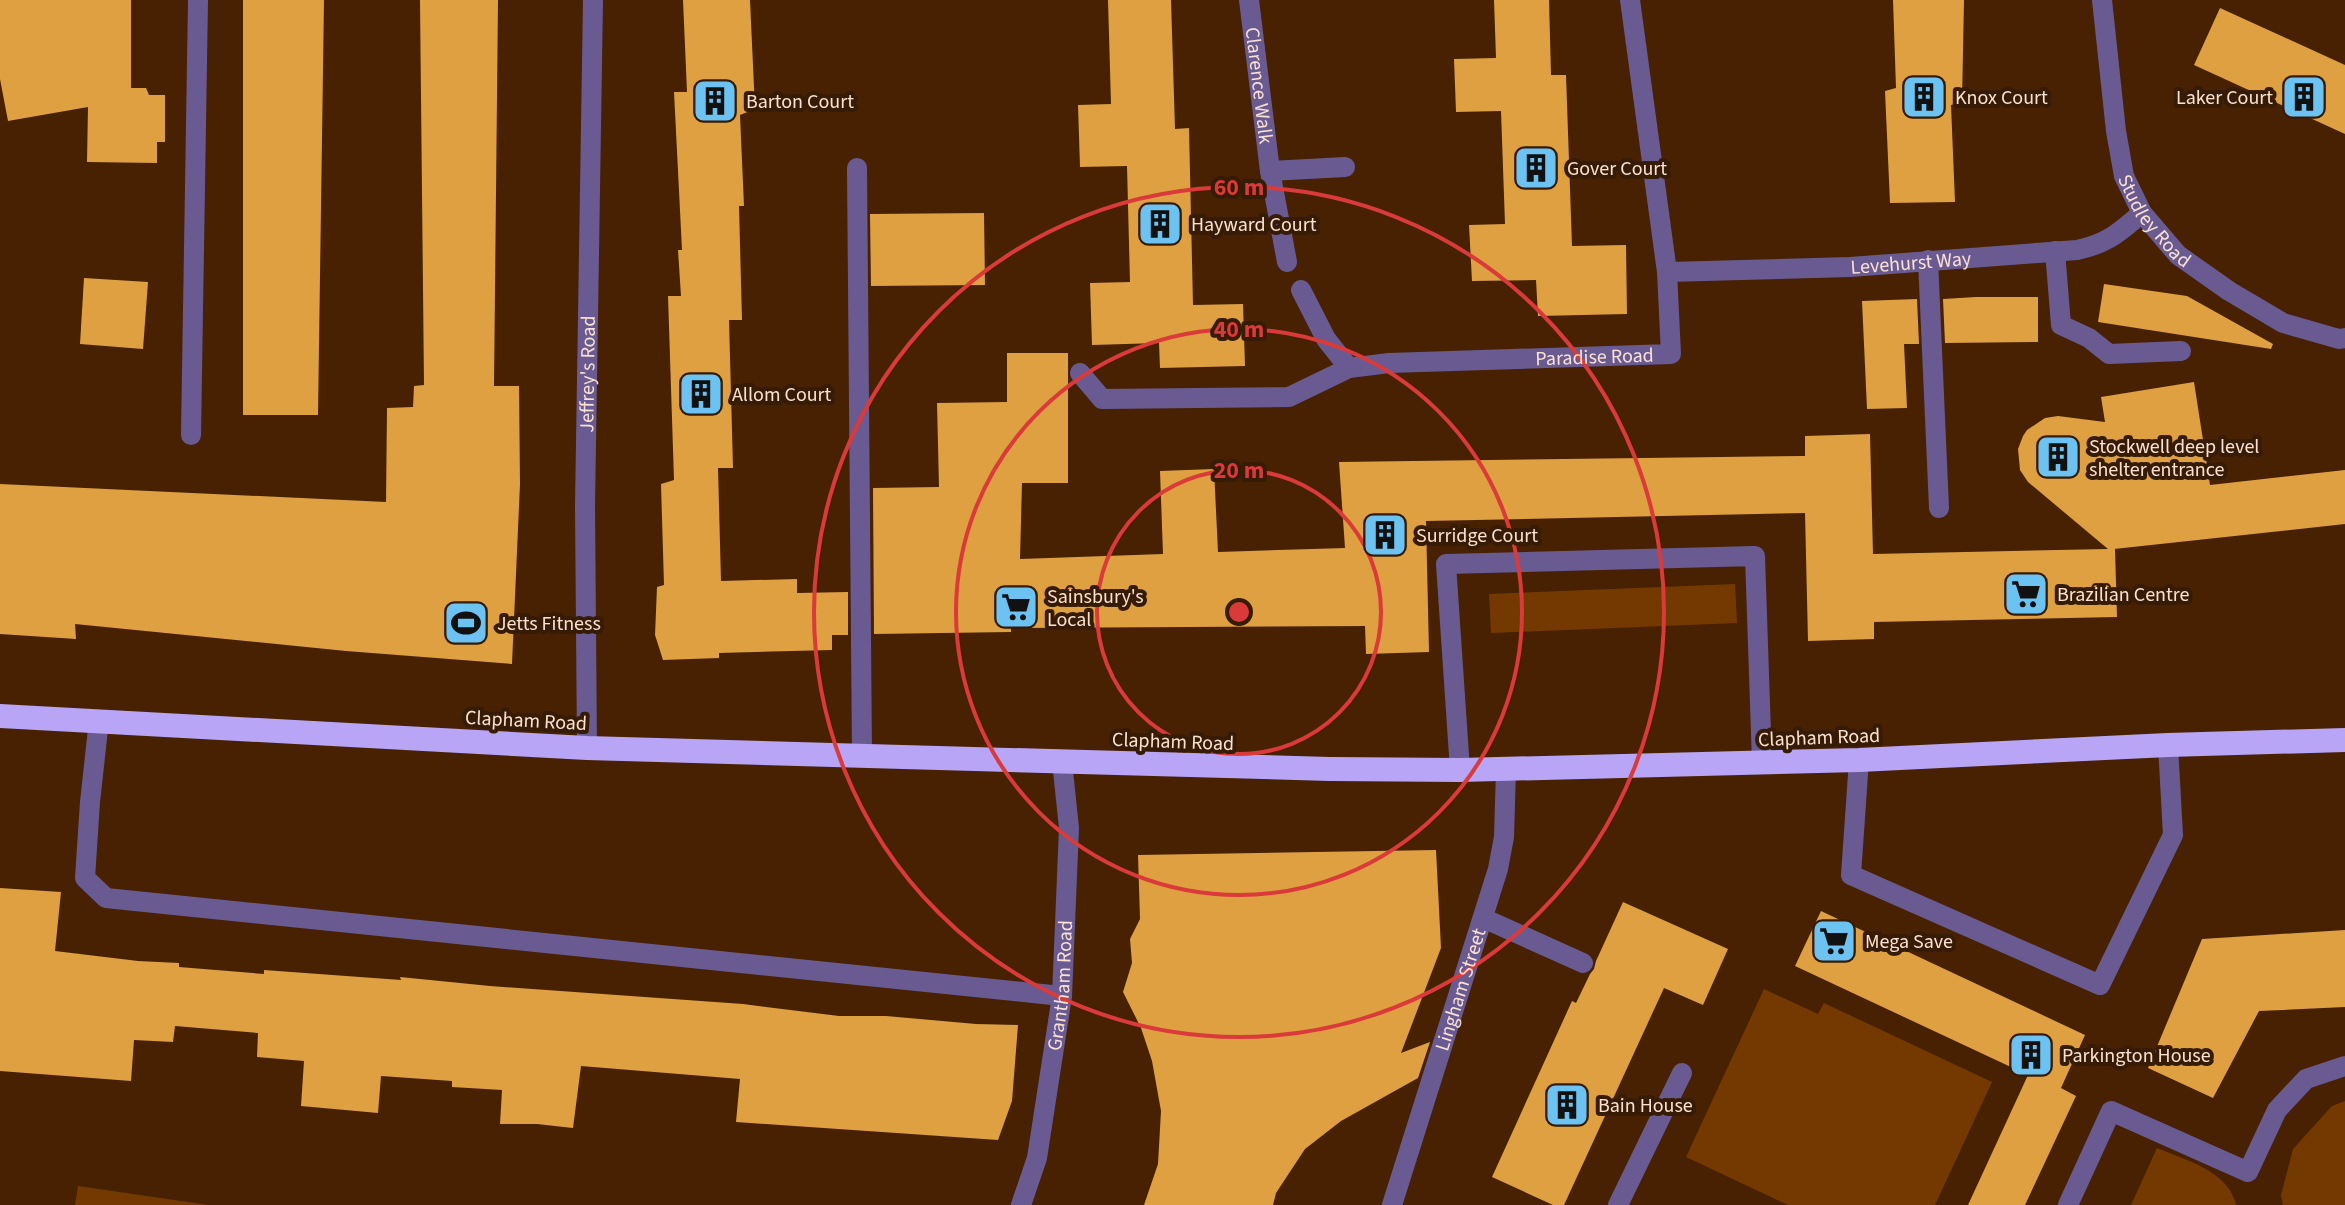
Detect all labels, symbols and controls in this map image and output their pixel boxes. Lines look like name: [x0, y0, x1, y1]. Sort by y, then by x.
street label: Clarence Walk: [1237, 26, 1280, 146]
building icon: Knox Court: [1900, 73, 1948, 121]
building icon: Laker Court: [2280, 73, 2328, 121]
building icon: Barton Court: [691, 77, 739, 125]
place label: Knox Court: [1955, 84, 2048, 112]
place label: Laker Court: [2176, 84, 2273, 112]
place label: Barton Court: [746, 88, 854, 116]
building icon: Gover Court: [1512, 144, 1560, 192]
place label: Gover Court: [1567, 155, 1667, 183]
text: 60 m: [1214, 170, 1264, 205]
street label: Studley Road: [2110, 170, 2196, 275]
building icon: Hayward Court: [1136, 200, 1184, 248]
place label: Hayward Court: [1191, 211, 1317, 239]
street label: Levehurst Way: [1849, 245, 1973, 282]
text: 40 m: [1214, 312, 1264, 347]
street label: Jeffrey's Road: [573, 315, 603, 433]
street label: Paradise Road: [1535, 342, 1654, 373]
building icon: Allom Court: [677, 370, 725, 418]
place label: Allom Court: [732, 381, 832, 409]
building icon: Stockwell deep level shelter entrance: [2034, 433, 2082, 481]
place label: Stockwell deep level shelter entrance: [2089, 433, 2259, 484]
text: 20 m: [1214, 453, 1264, 488]
building icon: Surridge Court: [1361, 511, 1409, 559]
place label: Surridge Court: [1416, 522, 1538, 550]
supermarket icon: Brazilian Centre: [2002, 570, 2050, 618]
place label: Brazilian Centre: [2057, 581, 2190, 609]
supermarket icon: Sainsbury's Local: [992, 583, 1040, 631]
place label: Sainsbury's Local: [1047, 583, 1144, 634]
centre of rings: [1225, 598, 1253, 626]
sports icon: Jetts Fitness: [442, 599, 490, 647]
place label: Jetts Fitness: [497, 610, 601, 638]
street label: Clapham Road: [464, 704, 588, 738]
street label: Clapham Road: [1757, 722, 1881, 754]
street label: Clapham Road: [1111, 726, 1235, 758]
supermarket icon: Mega Save: [1810, 917, 1858, 965]
street label: Grantham Road: [1041, 920, 1080, 1053]
street label: Lingham Street: [1428, 925, 1494, 1055]
place label: Mega Save: [1865, 928, 1953, 956]
building icon: Parkington House: [2007, 1031, 2055, 1079]
place label: Parkington House: [2062, 1042, 2211, 1070]
building icon: Bain House: [1543, 1081, 1591, 1129]
place label: Bain House: [1598, 1092, 1693, 1120]

